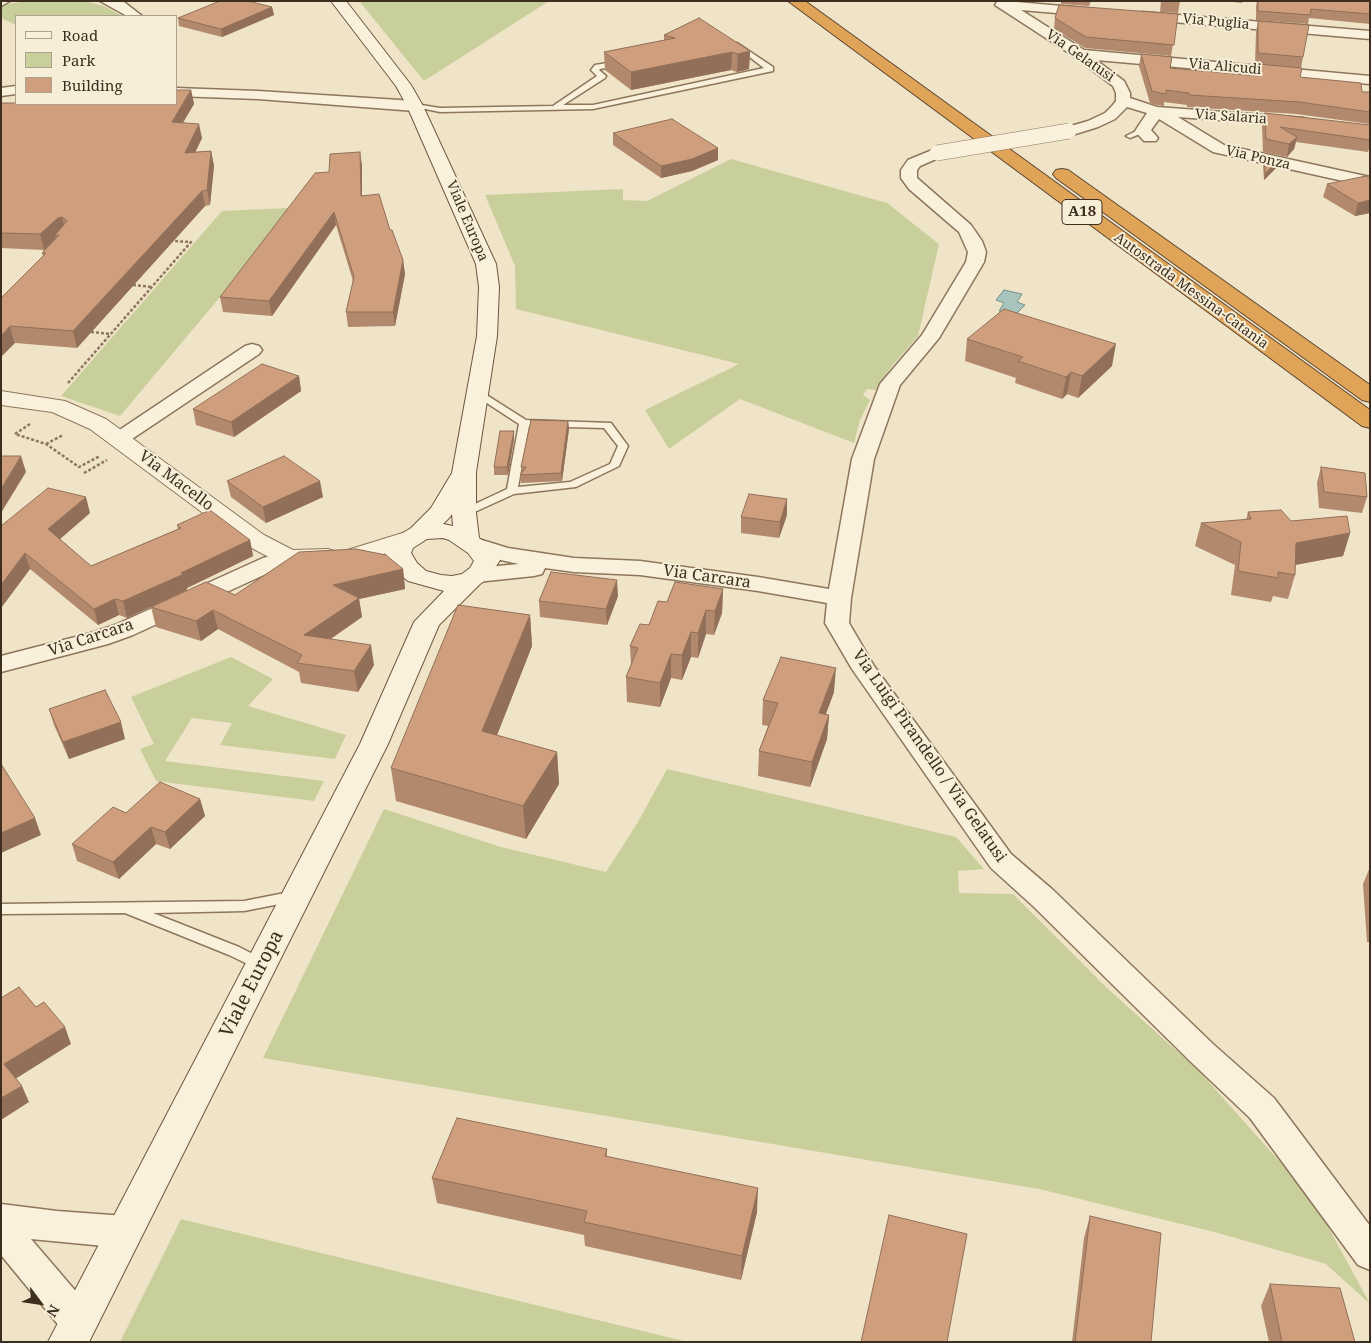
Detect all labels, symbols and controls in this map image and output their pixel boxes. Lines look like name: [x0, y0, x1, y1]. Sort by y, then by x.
street label: Via Puglia: [1182, 11, 1250, 33]
legend: [15, 15, 178, 105]
text: Road: [62, 25, 98, 45]
street label: Via Gelatusi: [1043, 26, 1117, 86]
text: Park: [62, 50, 95, 70]
street label: Via Alicudi: [1188, 55, 1262, 79]
text: Building: [62, 75, 123, 95]
street label: Via Salaria: [1194, 106, 1268, 128]
street label: Via Ponza: [1224, 142, 1292, 174]
street label: Viale Europa: [442, 178, 492, 264]
road number: A18: [1062, 200, 1102, 224]
street label: Autostrada Messina-Catania: [1111, 229, 1271, 353]
street label: Via Macello: [135, 447, 217, 515]
street label: Via Carcara: [662, 561, 752, 593]
street label: Via Carcara: [46, 615, 136, 661]
street label: Via Luigi Pirandello / Via Gelatusi: [848, 646, 1010, 866]
street label: Viale Europa: [215, 927, 289, 1041]
north arrow: [15, 1278, 65, 1328]
text: N: [42, 1301, 64, 1321]

